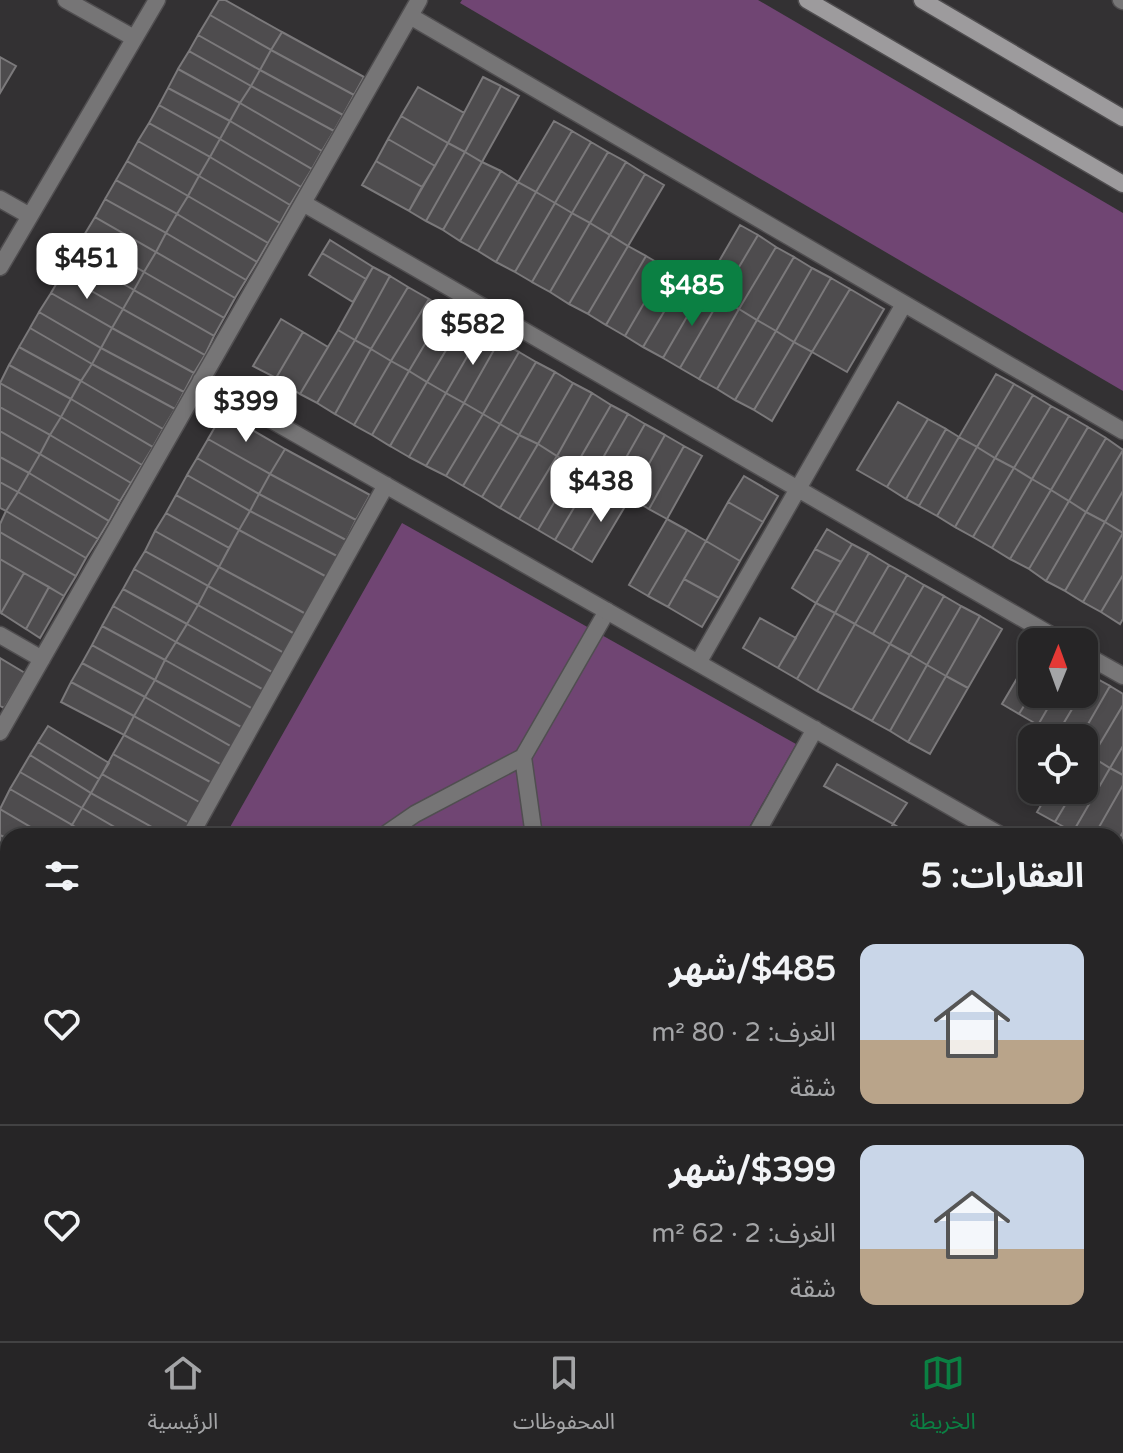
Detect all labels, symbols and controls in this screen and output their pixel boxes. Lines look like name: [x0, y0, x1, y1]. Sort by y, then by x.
pin: $451: [40, 233, 134, 301]
text: $451: [54, 243, 120, 274]
pin: $485: [645, 260, 739, 328]
text: $485: [659, 270, 725, 301]
pin: $582: [426, 299, 520, 367]
text: $582: [440, 309, 506, 340]
pin: $399: [199, 376, 293, 444]
text: $399: [213, 386, 279, 417]
pin: $438: [554, 456, 648, 524]
text: $438: [568, 466, 634, 497]
north arrow: [1018, 628, 1098, 708]
map controls: [1018, 628, 1098, 804]
button: locate: [1018, 724, 1098, 804]
icon: filters: [40, 854, 84, 898]
text: العقارات: 5: [921, 856, 1084, 897]
text: $485/شهر: [669, 949, 836, 990]
icon: home: [924, 976, 1020, 1072]
icon: heart: [40, 1002, 84, 1046]
text: الغرف: 2 · 80 m²: [651, 1017, 836, 1048]
text: شقة: [790, 1072, 836, 1103]
text: $399/شهر: [669, 1150, 836, 1191]
icon: home: [924, 1177, 1020, 1273]
icon: heart: [40, 1203, 84, 1247]
text: الغرف: 2 · 62 m²: [651, 1218, 836, 1249]
text: شقة: [790, 1273, 836, 1304]
tab: الرئيسية: [147, 1351, 218, 1445]
tab: المحفوظات: [513, 1351, 615, 1445]
tab: الخريطة: [910, 1351, 976, 1445]

